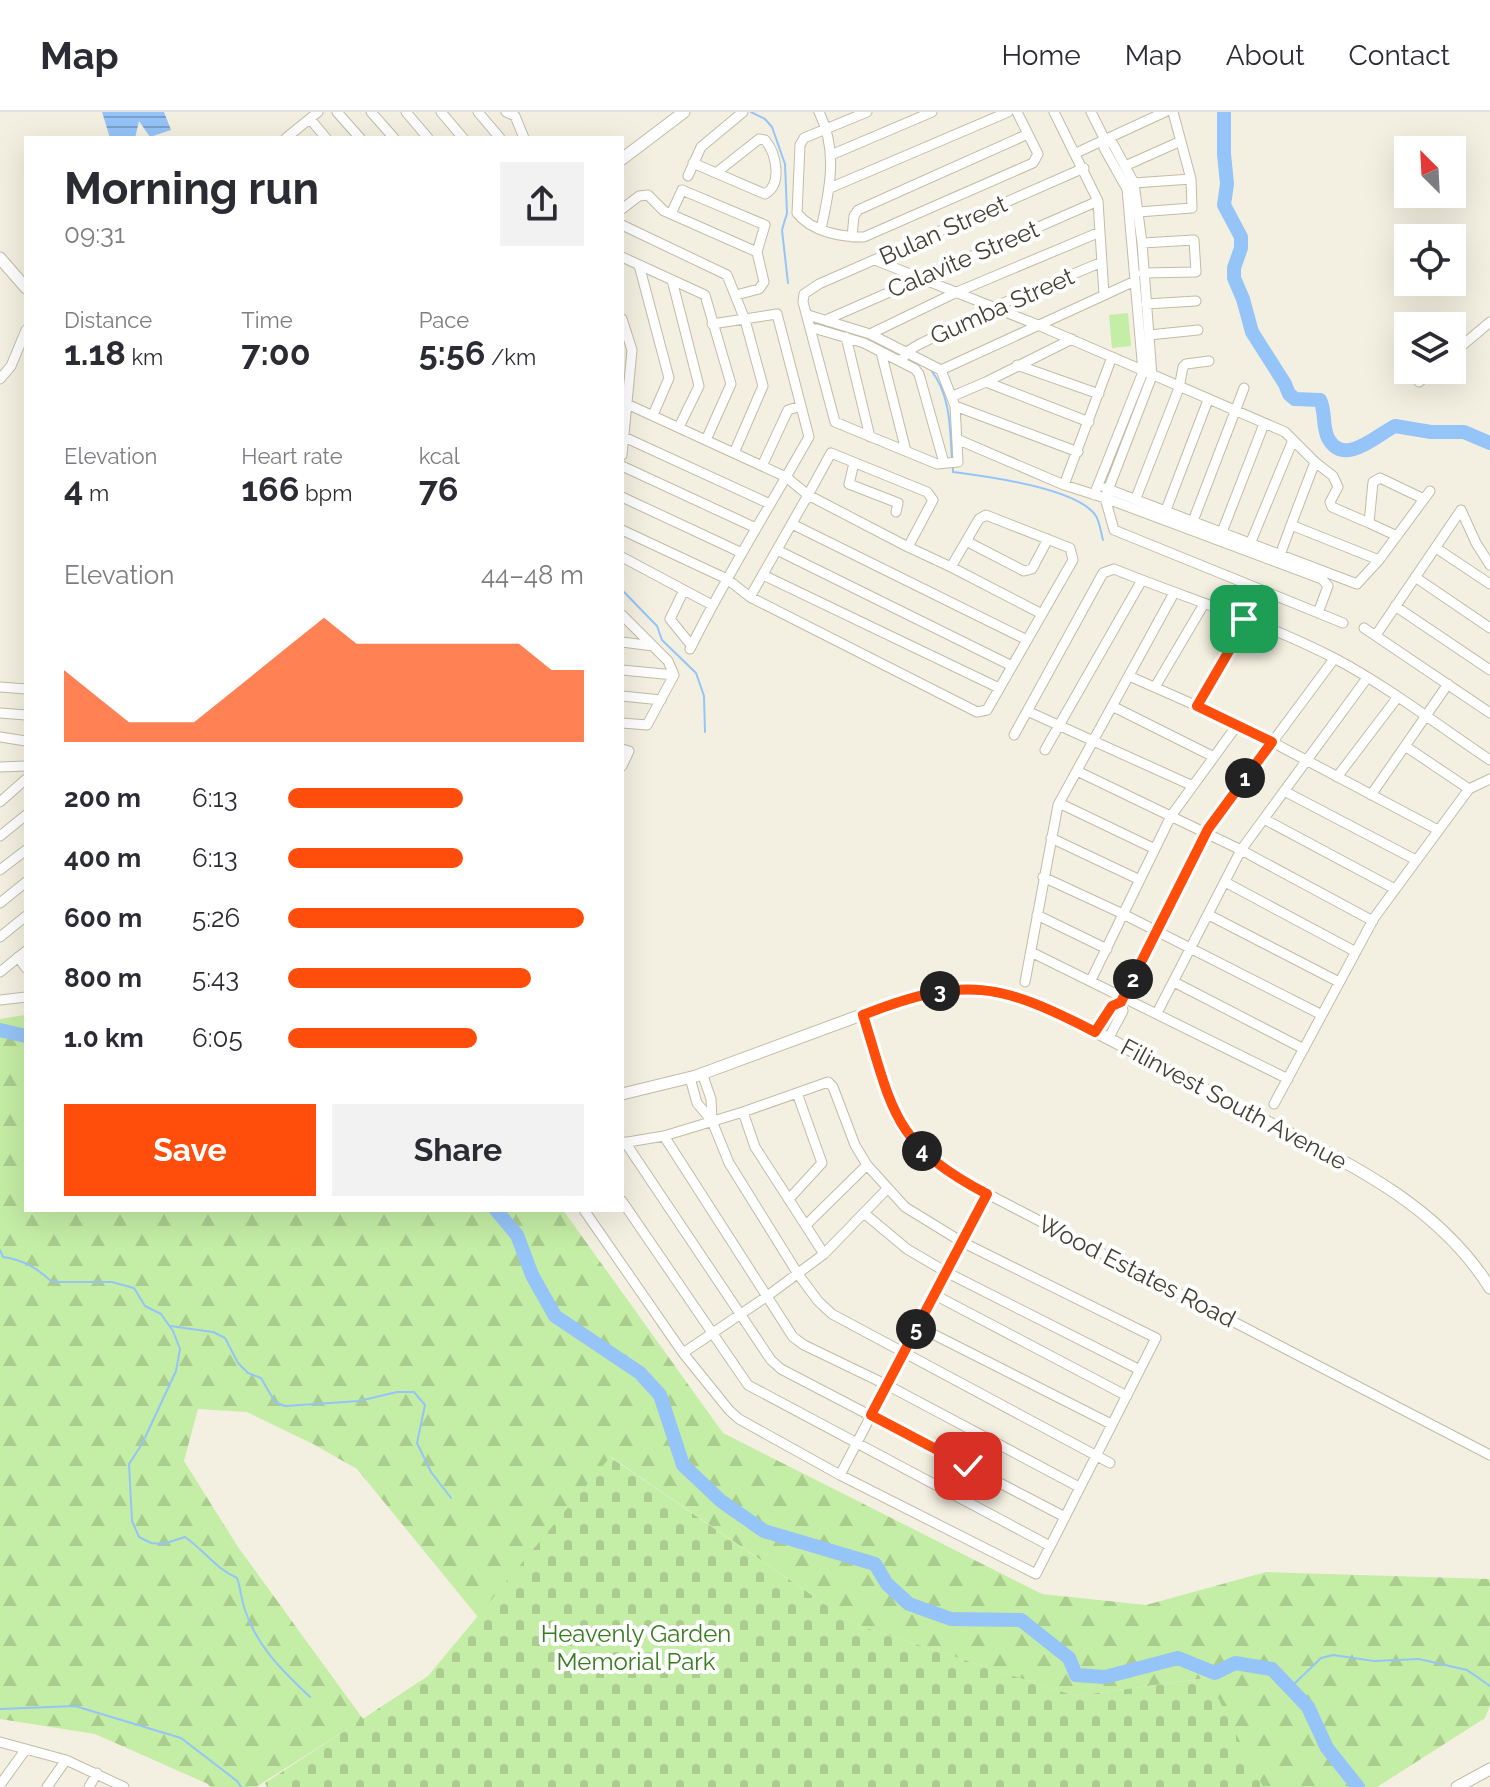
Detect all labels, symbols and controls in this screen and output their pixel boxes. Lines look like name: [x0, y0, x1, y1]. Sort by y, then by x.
text: Map: [40, 33, 119, 78]
text: Home: [1001, 39, 1081, 72]
text: Map: [1125, 39, 1182, 72]
text: About: [1226, 39, 1305, 72]
text: Contact: [1349, 39, 1450, 72]
north arrow: [1394, 136, 1466, 208]
map controls: [1394, 136, 1466, 384]
button: share: [500, 162, 584, 246]
text: Morning run: [64, 163, 319, 214]
street label: Bulan Street: [875, 189, 1011, 271]
street label: Calavite Street: [883, 214, 1043, 304]
text: 09:31: [64, 219, 125, 249]
button: locate: [1394, 224, 1466, 296]
street label: Gumba Street: [926, 261, 1078, 351]
text: Distance: [64, 307, 152, 333]
text: Time: [241, 307, 293, 333]
text: Pace: [419, 307, 469, 333]
button: layers: [1394, 312, 1466, 384]
text: 1.18: [64, 333, 126, 373]
text: 7:00: [241, 333, 311, 373]
text: 5:56: [419, 333, 485, 373]
text: km: [126, 344, 163, 370]
text: /km: [485, 344, 536, 370]
text: Elevation: [64, 443, 157, 469]
text: Heart rate: [241, 443, 343, 469]
text: kcal: [419, 443, 460, 469]
text: 4: [64, 469, 83, 509]
text: 166: [241, 469, 299, 509]
text: 76: [419, 469, 458, 509]
text: m: [83, 480, 109, 506]
text: bpm: [299, 480, 352, 506]
text: Elevation: [64, 560, 174, 590]
text: 44–48 m: [481, 560, 584, 590]
pin: [1210, 585, 1278, 653]
icon: arrive: [1222, 597, 1266, 641]
pin: 1: [1225, 758, 1265, 798]
text: 1: [1240, 765, 1250, 791]
text: 200 m: [64, 783, 141, 813]
text: 6:13: [192, 783, 238, 813]
text: 400 m: [64, 843, 141, 873]
text: 6:13: [192, 843, 238, 873]
text: 600 m: [64, 903, 142, 933]
text: 5:26: [192, 903, 240, 933]
pin: 2: [1113, 959, 1153, 999]
text: 800 m: [64, 963, 142, 993]
text: 5:43: [192, 963, 239, 993]
text: 2: [1127, 966, 1139, 992]
pin: 3: [920, 971, 960, 1011]
text: 3: [934, 978, 946, 1004]
text: 1.0 km: [64, 1023, 144, 1053]
text: 6:05: [192, 1023, 243, 1053]
street label: Filinvest South Avenue: [1116, 1032, 1352, 1176]
button: Save: [64, 1104, 316, 1196]
button: Share: [332, 1104, 584, 1196]
pin: 4: [902, 1131, 942, 1171]
text: 4: [916, 1138, 928, 1164]
street label: Wood Estates Road: [1034, 1209, 1240, 1333]
pin: 5: [896, 1309, 936, 1349]
text: 5: [910, 1316, 922, 1342]
pin: [934, 1432, 1002, 1500]
icon: check: [946, 1444, 990, 1488]
park label: Heavenly Garden Memorial Park: [541, 1619, 731, 1676]

